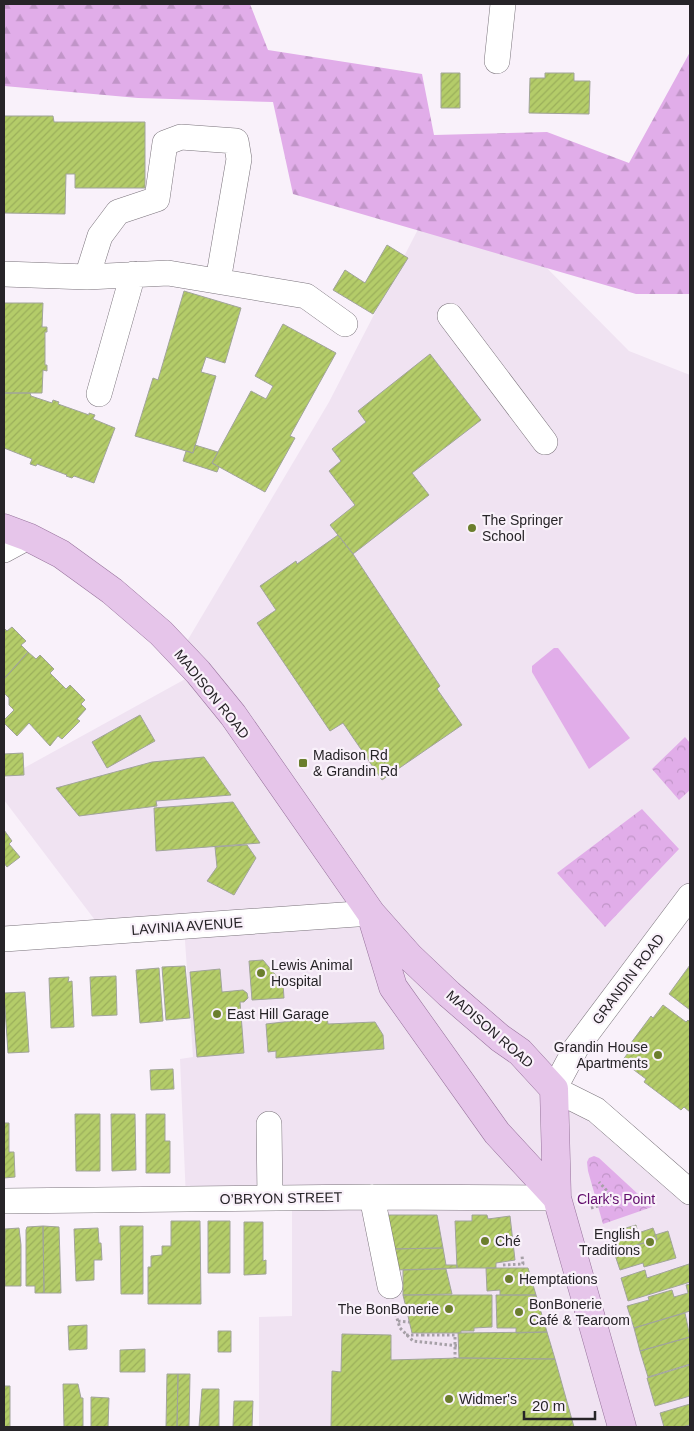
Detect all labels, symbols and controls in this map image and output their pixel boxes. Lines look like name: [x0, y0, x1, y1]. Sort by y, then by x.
place label: The Springer School: [482, 512, 563, 544]
marker: The Springer School: [466, 522, 478, 534]
street label: MADISON ROAD: [171, 646, 253, 742]
place label: Madison Rd & Grandin Rd: [313, 747, 398, 779]
marker: Madison Rd & Grandin Rd: [297, 757, 309, 769]
street label: LAVINIA AVENUE: [131, 914, 243, 938]
street label: GRANDIN ROAD: [589, 931, 667, 1027]
place label: Lewis Animal Hospital: [271, 957, 353, 989]
marker: Lewis Animal Hospital: [255, 967, 267, 979]
street label: MADISON ROAD: [443, 987, 537, 1071]
place label: East Hill Garage: [227, 1006, 329, 1022]
marker: East Hill Garage: [211, 1008, 223, 1020]
place label: Grandin House Apartments: [554, 1039, 648, 1071]
marker: Grandin House Apartments: [652, 1049, 664, 1061]
street label: O’BRYON STREET: [220, 1189, 343, 1207]
park label: Clark's Point: [577, 1191, 655, 1207]
place label: English Traditions: [579, 1226, 640, 1258]
place label: Ché: [495, 1233, 521, 1249]
marker: Ché: [479, 1235, 491, 1247]
marker: English Traditions: [644, 1236, 656, 1248]
place label: Hemptations: [519, 1271, 598, 1287]
marker: Hemptations: [503, 1273, 515, 1285]
place label: BonBonerie Café & Tearoom: [529, 1296, 630, 1328]
place label: The BonBonerie: [338, 1301, 439, 1317]
marker: The BonBonerie: [443, 1303, 455, 1315]
marker: BonBonerie Café & Tearoom: [513, 1306, 525, 1318]
scale bar: [524, 1388, 595, 1420]
place label: Widmer's: [459, 1391, 517, 1407]
marker: Widmer's: [443, 1393, 455, 1405]
text: 20 m: [532, 1397, 565, 1414]

